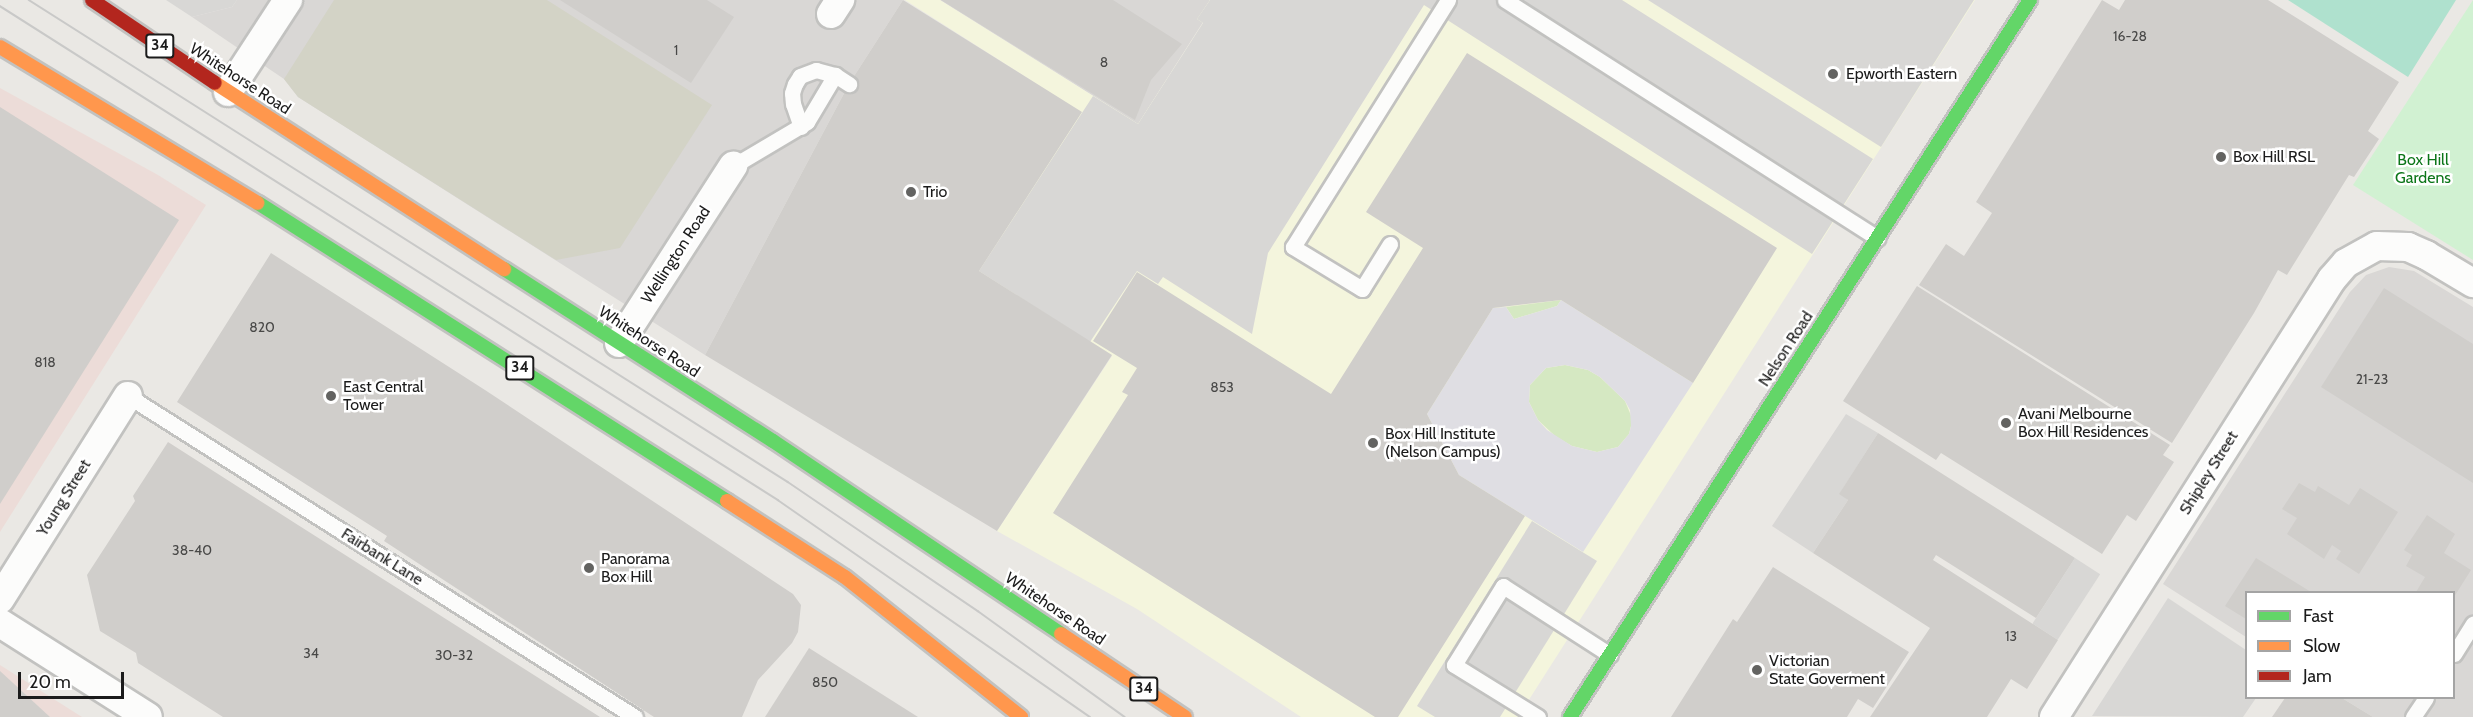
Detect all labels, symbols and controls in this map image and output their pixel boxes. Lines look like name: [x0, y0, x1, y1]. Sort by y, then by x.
house number: 16-28: [2113, 28, 2147, 44]
road number: 34: [145, 34, 175, 58]
street label: Whitehorse Road: [186, 39, 294, 119]
house number: 1: [674, 42, 678, 58]
house number: 8: [1100, 54, 1108, 70]
place label: Epworth Eastern: [1846, 64, 1957, 84]
marker: Epworth Eastern: [1824, 65, 1842, 83]
place label: Box Hill RSL: [2233, 147, 2315, 167]
marker: Box Hill RSL: [2214, 150, 2228, 164]
park label: Box Hill Gardens: [2395, 150, 2451, 188]
place label: Trio: [923, 182, 947, 202]
marker: Trio: [904, 185, 918, 199]
street label: Wellington Road: [637, 203, 715, 307]
street label: Whitehorse Road: [595, 302, 703, 382]
street label: Nelson Road: [1755, 308, 1817, 390]
house number: 820: [249, 319, 275, 335]
house number: 818: [34, 354, 56, 370]
road number: 34: [505, 356, 535, 380]
house number: 21-23: [2356, 371, 2388, 387]
place label: East Central Tower: [343, 377, 424, 415]
house number: 853: [1210, 379, 1234, 395]
marker: East Central Tower: [324, 389, 338, 403]
place label: Avani Melbourne Box Hill Residences: [2018, 404, 2148, 442]
marker: Avani Melbourne Box Hill Residences: [1999, 416, 2013, 430]
place label: Box Hill Institute (Nelson Campus): [1385, 424, 1501, 462]
street label: Shipley Street: [2176, 428, 2242, 518]
marker: Box Hill Institute (Nelson Campus): [1366, 436, 1380, 450]
street label: Young Street: [33, 456, 95, 540]
street label: Fairbank Lane: [338, 524, 426, 590]
house number: 38-40: [172, 542, 212, 558]
place label: Panorama Box Hill: [601, 549, 670, 587]
marker: Panorama Box Hill: [582, 561, 596, 575]
street label: Whitehorse Road: [1001, 569, 1109, 649]
legend: [2245, 591, 2455, 699]
text: Fast: [2303, 605, 2334, 627]
house number: 13: [2005, 628, 2017, 644]
text: Slow: [2303, 635, 2340, 657]
house number: 34: [303, 645, 319, 661]
house number: 30-32: [435, 647, 473, 663]
place label: Victorian State Goverment: [1769, 651, 1885, 689]
scale bar: [21, 660, 128, 698]
marker: Victorian State Goverment: [1750, 663, 1764, 677]
text: Jam: [2303, 665, 2332, 687]
text: 20 m: [29, 671, 71, 693]
house number: 850: [812, 674, 838, 690]
road number: 34: [1129, 677, 1159, 701]

